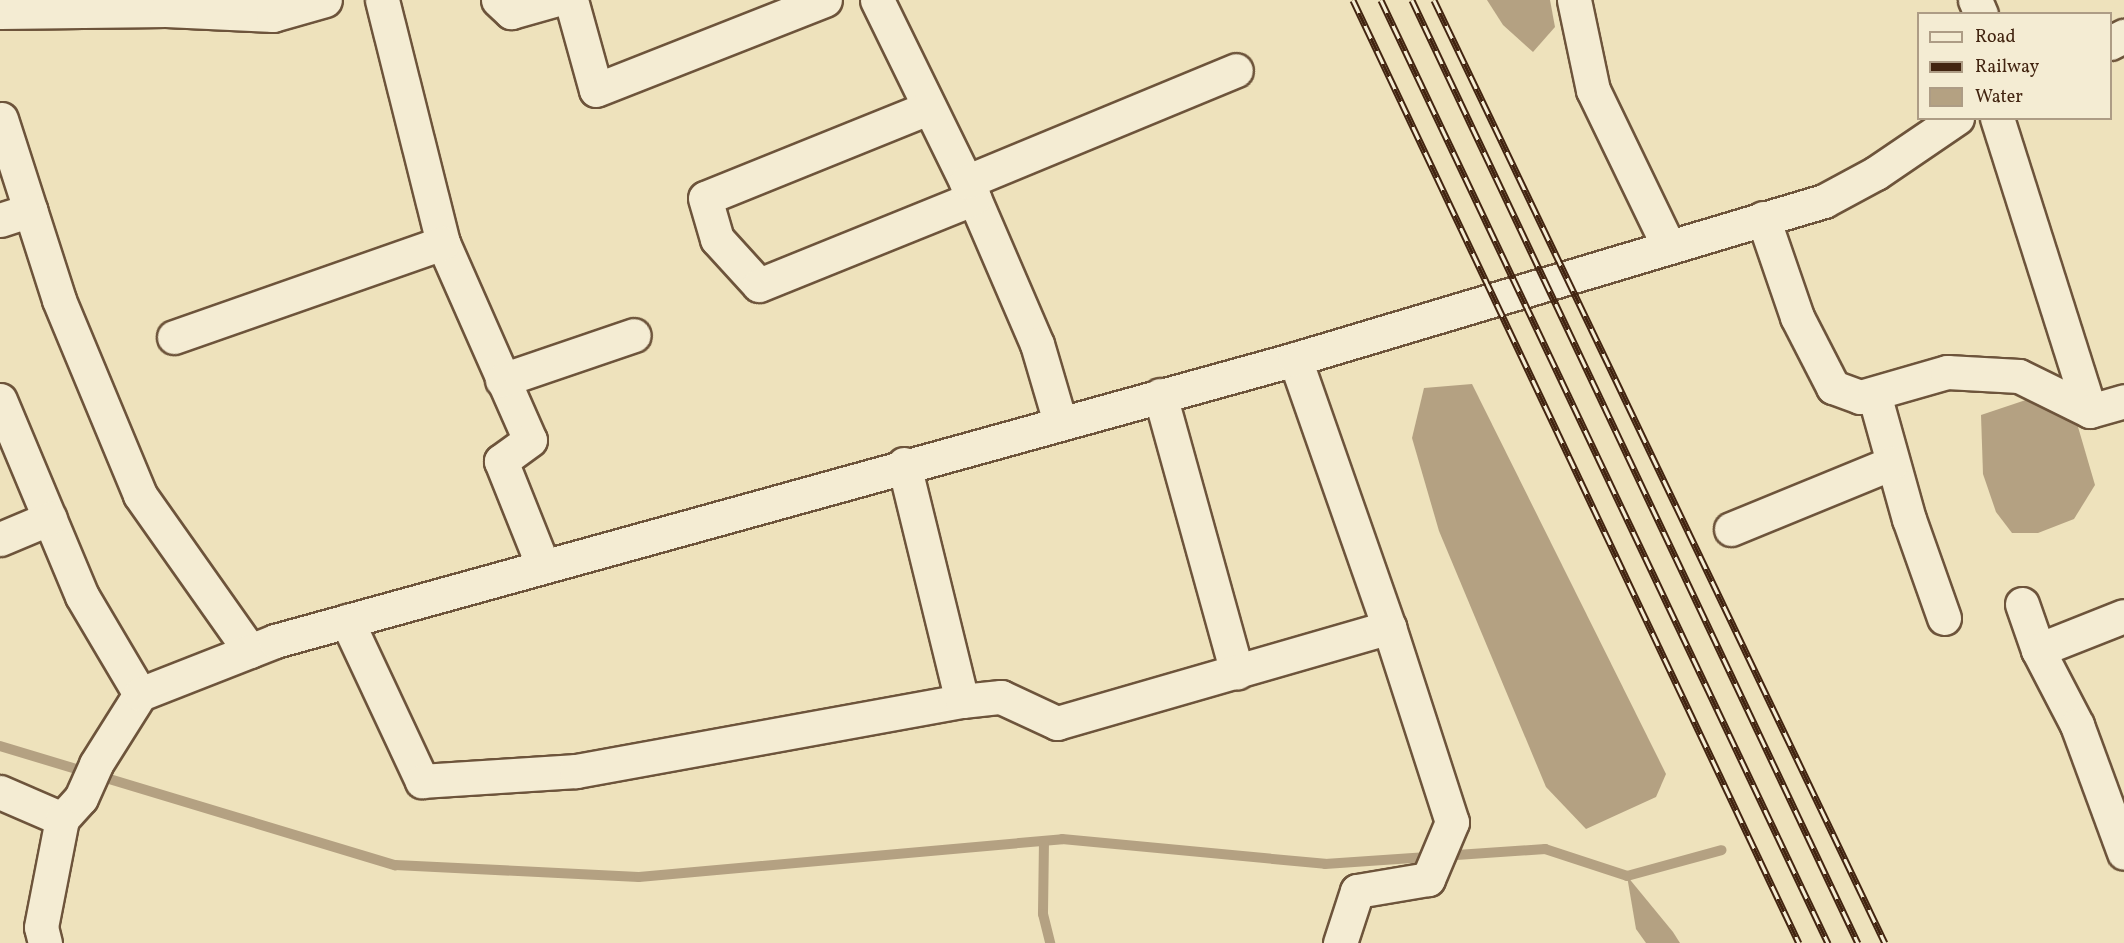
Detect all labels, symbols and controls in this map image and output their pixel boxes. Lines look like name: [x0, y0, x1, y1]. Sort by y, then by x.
legend: [1917, 12, 2112, 120]
text: Road: [1975, 25, 2016, 50]
text: Railway: [1975, 55, 2039, 80]
text: Water: [1975, 85, 2023, 110]

